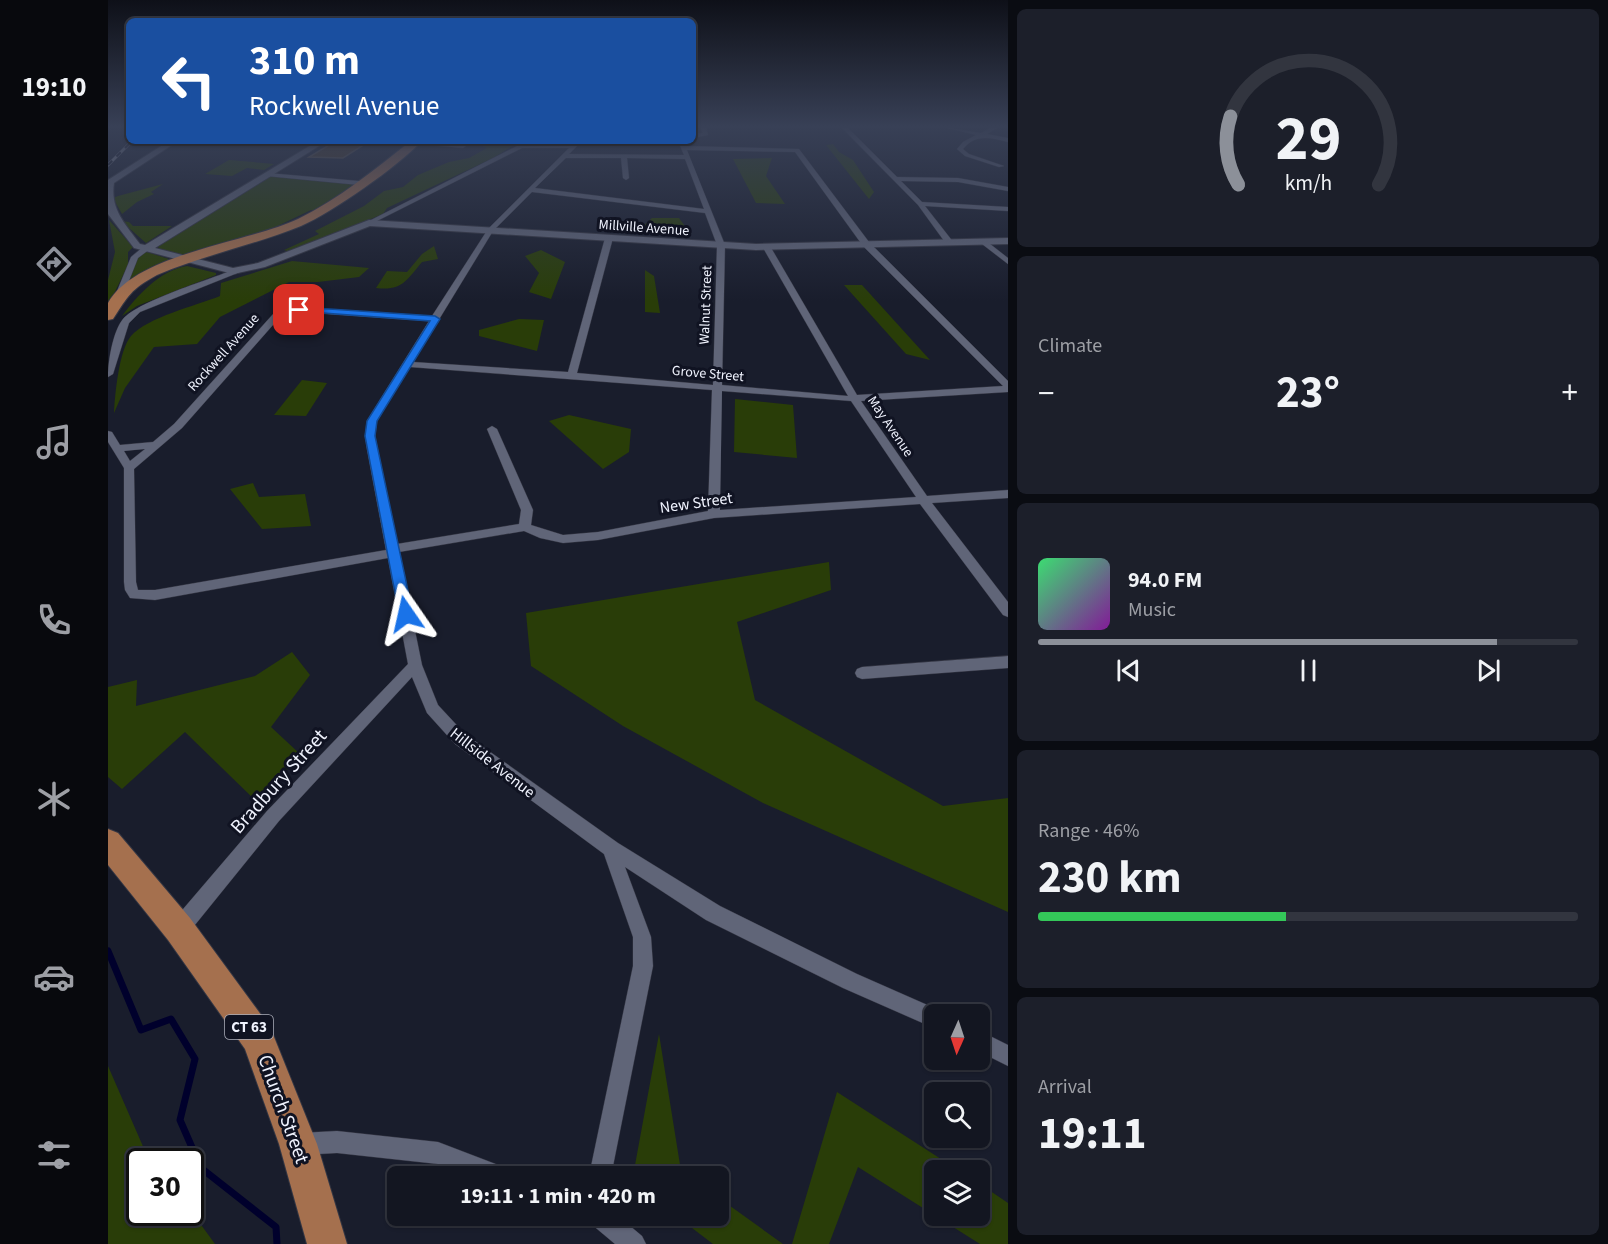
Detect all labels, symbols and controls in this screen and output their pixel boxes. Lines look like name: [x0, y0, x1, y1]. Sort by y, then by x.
text: 310 m: [249, 31, 360, 91]
icon: left: [150, 42, 228, 120]
text: 19:10: [21, 68, 87, 107]
text: Rockwell Avenue: [249, 87, 440, 126]
text: 29: [1275, 95, 1341, 184]
text: km/h: [1284, 168, 1332, 199]
street label: Millville Avenue: [598, 215, 690, 241]
icon: directions: [33, 243, 75, 285]
street label: Walnut Street: [695, 265, 717, 345]
pin: [273, 284, 324, 335]
icon: arrive: [282, 293, 315, 326]
street label: Rockwell Avenue: [183, 309, 264, 396]
text: Climate: [1038, 332, 1102, 360]
street label: Grove Street: [671, 361, 745, 387]
text: 23°: [1276, 361, 1340, 425]
text: −: [1038, 370, 1054, 417]
text: +: [1562, 370, 1578, 417]
street label: May Avenue: [862, 392, 918, 461]
icon: music: [33, 421, 75, 463]
street label: New Street: [658, 487, 734, 519]
text: 94.0 FM: [1128, 564, 1202, 596]
position arrow: [374, 582, 438, 646]
text: Music: [1128, 596, 1176, 624]
icon: phone: [33, 599, 75, 641]
icon: previous: [1112, 654, 1145, 687]
icon: pause: [1292, 654, 1325, 687]
icon: next: [1472, 654, 1505, 687]
street label: Bradbury Street: [224, 723, 334, 840]
street label: Hillside Avenue: [445, 723, 540, 803]
icon: climate: [33, 778, 75, 820]
text: Range · 46%: [1038, 817, 1139, 845]
text: 230 km: [1038, 846, 1182, 910]
icon: car: [33, 956, 75, 998]
north arrow: [924, 1004, 990, 1070]
map controls: [924, 1004, 990, 1226]
road number: CT 63: [225, 1015, 273, 1039]
street label: Church Street: [250, 1051, 316, 1168]
text: Arrival: [1038, 1073, 1092, 1101]
button: search: [924, 1082, 990, 1148]
text: 19:11: [1038, 1102, 1147, 1166]
icon: filters: [33, 1134, 75, 1176]
speed limit sign: 30: [126, 1148, 204, 1226]
button: layers: [924, 1160, 990, 1226]
text: 19:11 · 1 min · 420 m: [460, 1180, 656, 1212]

